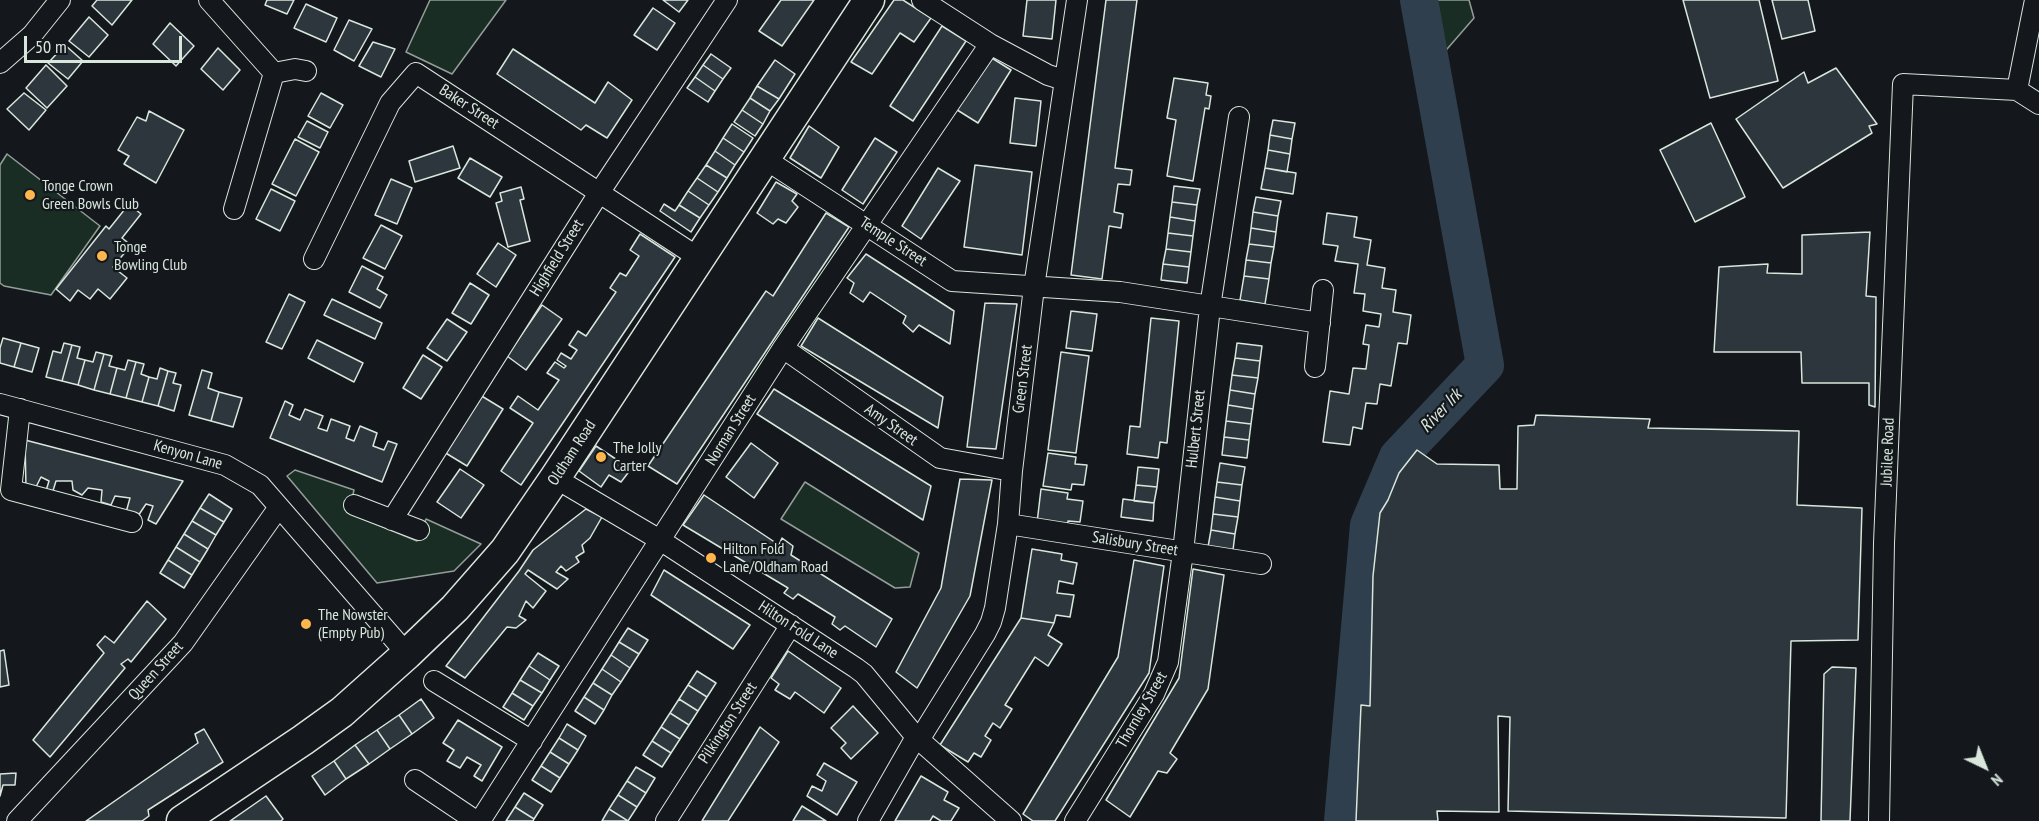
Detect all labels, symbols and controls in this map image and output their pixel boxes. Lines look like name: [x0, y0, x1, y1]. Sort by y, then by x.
scale bar: [27, 24, 184, 62]
text: 50 m: [35, 35, 67, 58]
street label: Baker Street: [435, 81, 503, 133]
place label: Tonge Crown Green Bowls Club: [42, 176, 139, 214]
marker: Tonge Crown Green Bowls Club: [23, 188, 37, 202]
street label: Temple Street: [856, 213, 930, 271]
street label: Highfield Street: [526, 216, 588, 300]
place label: Tonge Bowling Club: [114, 237, 187, 275]
marker: Tonge Bowling Club: [95, 249, 109, 263]
street label: Green Street: [1009, 344, 1037, 414]
water label: River Irk: [1415, 385, 1467, 437]
street label: Hulbert Street: [1182, 389, 1210, 469]
street label: Norman Street: [702, 391, 760, 469]
street label: Amy Street: [861, 400, 921, 450]
street label: Oldham Road: [544, 417, 600, 489]
street label: Jubilee Road: [1877, 417, 1899, 487]
street label: Kenyon Lane: [151, 436, 225, 474]
place label: The Jolly Carter: [613, 438, 661, 476]
marker: The Jolly Carter: [594, 450, 608, 464]
street label: Salisbury Street: [1091, 528, 1179, 560]
place label: Hilton Fold Lane/Oldham Road: [723, 539, 828, 577]
marker: Hilton Fold Lane/Oldham Road: [704, 551, 718, 565]
street label: Hilton Fold Lane: [754, 597, 842, 663]
place label: The Nowster (Empty Pub): [318, 605, 388, 643]
marker: The Nowster (Empty Pub): [299, 617, 313, 631]
street label: Queen Street: [125, 638, 187, 704]
street label: Thornley Street: [1112, 668, 1172, 752]
street label: Pilkington Street: [695, 679, 761, 767]
north arrow: [1955, 737, 2015, 797]
text: N: [1987, 770, 2007, 790]

